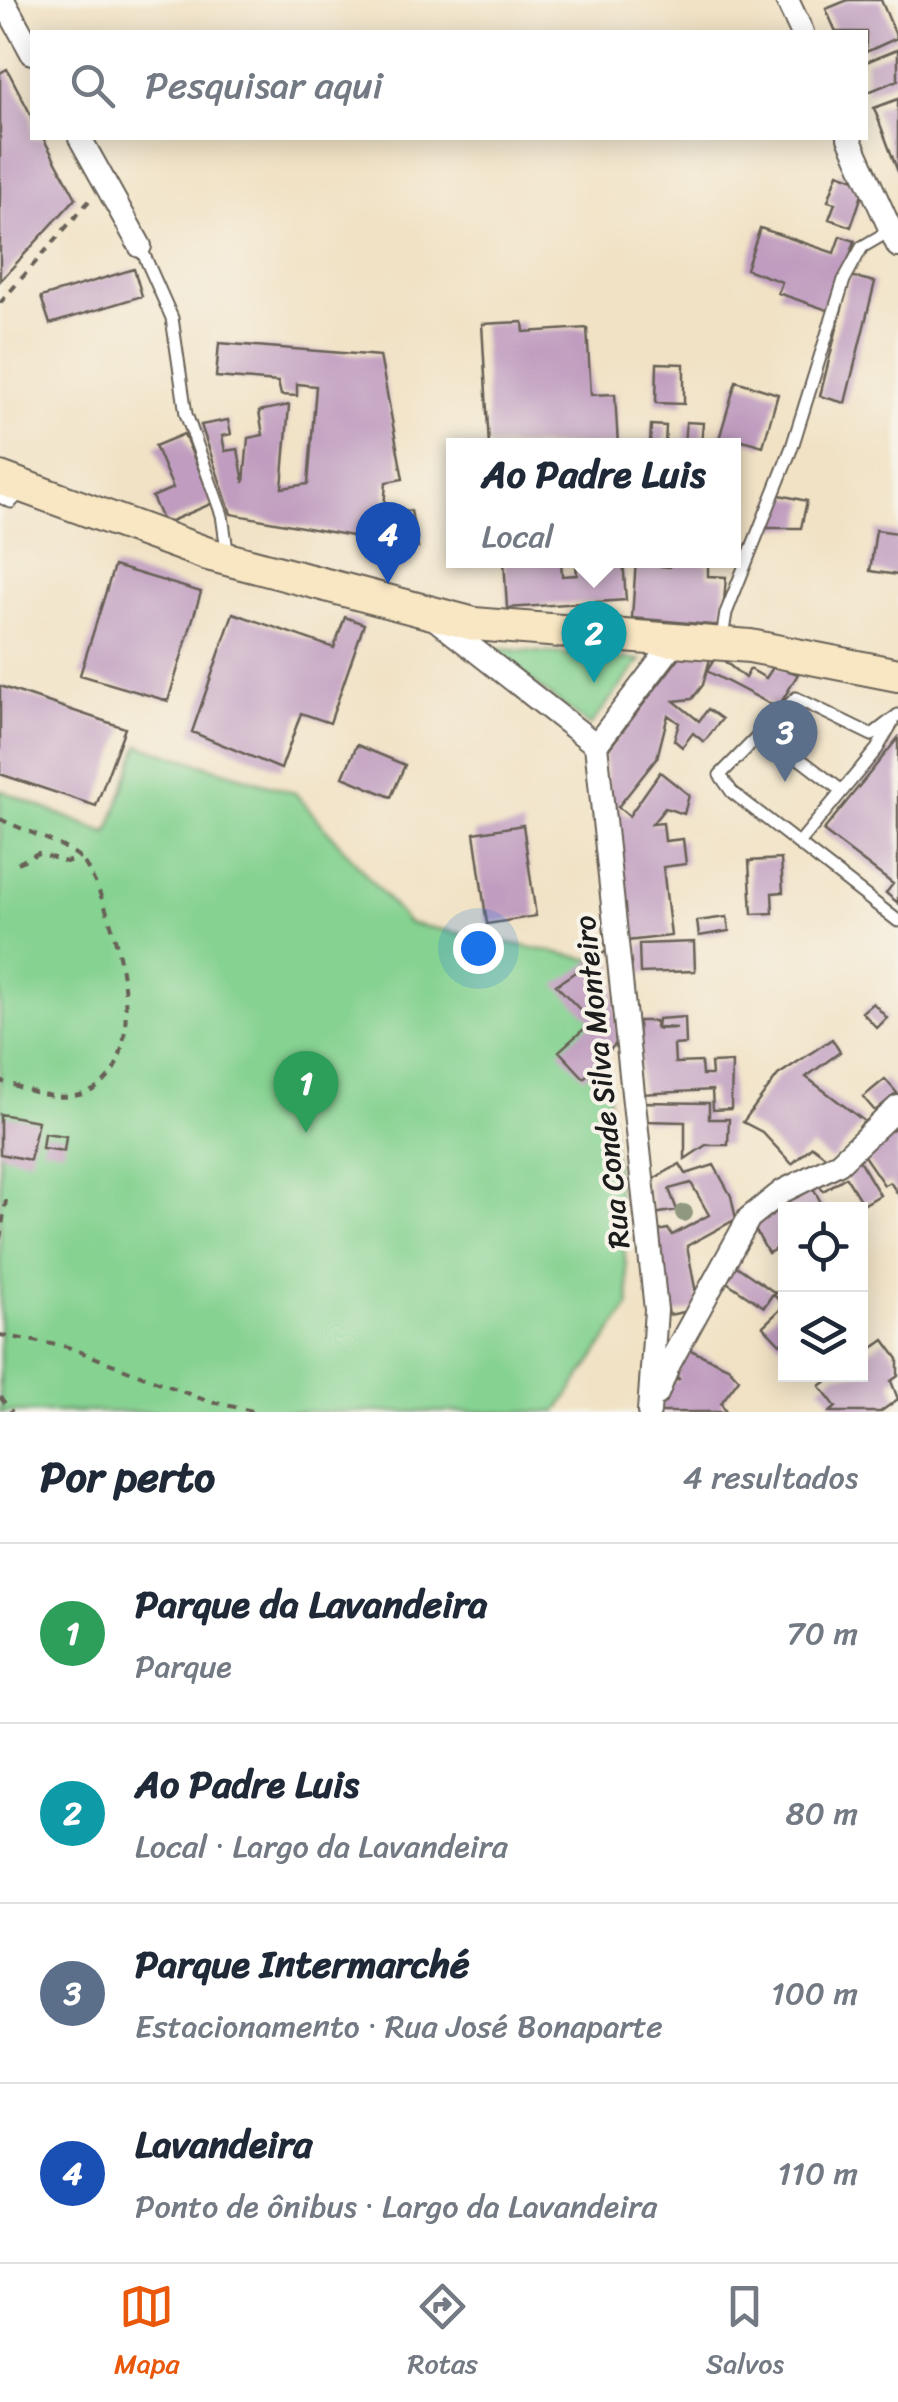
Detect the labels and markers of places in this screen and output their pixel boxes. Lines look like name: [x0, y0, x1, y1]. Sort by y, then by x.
pin: 4: [356, 502, 420, 584]
pin: 2: [562, 600, 626, 683]
pin: 3: [752, 700, 818, 782]
pin: 1: [274, 1050, 338, 1133]

